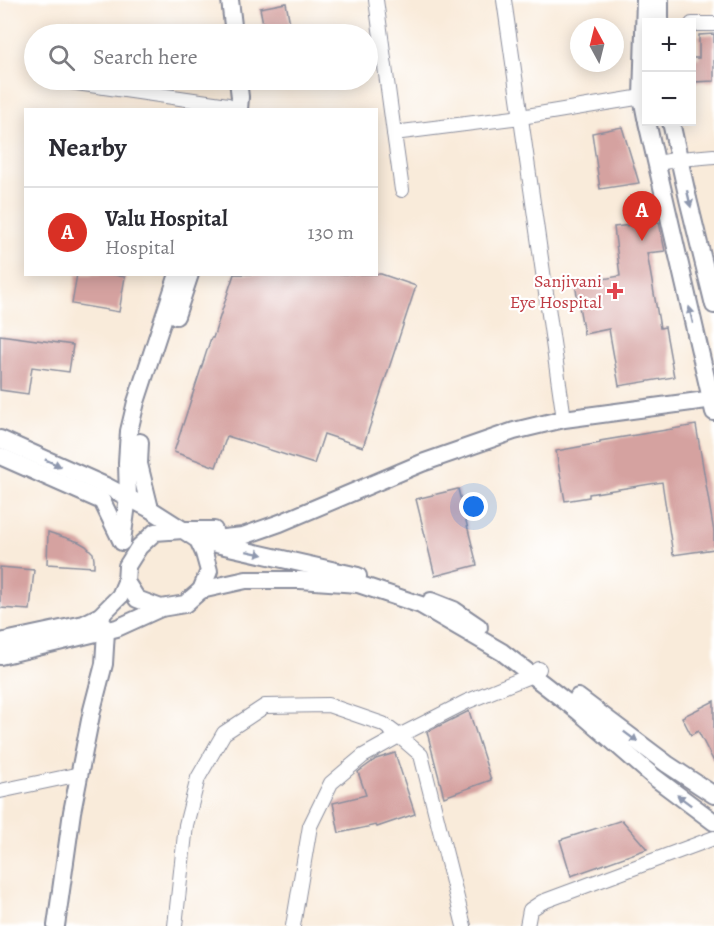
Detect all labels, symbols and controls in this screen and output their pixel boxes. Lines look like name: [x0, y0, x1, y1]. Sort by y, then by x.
north arrow: [570, 18, 624, 72]
map controls: [642, 18, 696, 126]
button: +: [642, 18, 696, 72]
search box: [24, 24, 378, 90]
icon: search: [45, 41, 78, 74]
text: Search here: [93, 42, 198, 72]
button: −: [642, 72, 696, 126]
text: Nearby: [48, 130, 127, 165]
one-way arrow: [684, 190, 694, 208]
pin: A: [622, 192, 662, 241]
text: Valu Hospital: [105, 204, 228, 234]
text: A: [61, 219, 74, 246]
text: 130 m: [308, 219, 354, 246]
text: Hospital: [105, 234, 175, 261]
place label: Sanjivani Eye Hospital: [510, 269, 603, 314]
marker: Sanjivani Eye Hospital: [606, 282, 624, 300]
one-way arrow: [686, 305, 696, 324]
one-way arrow: [45, 458, 63, 468]
your location: [459, 492, 488, 521]
one-way arrow: [246, 549, 265, 558]
one-way arrow: [623, 731, 639, 743]
one-way arrow: [676, 793, 692, 806]

